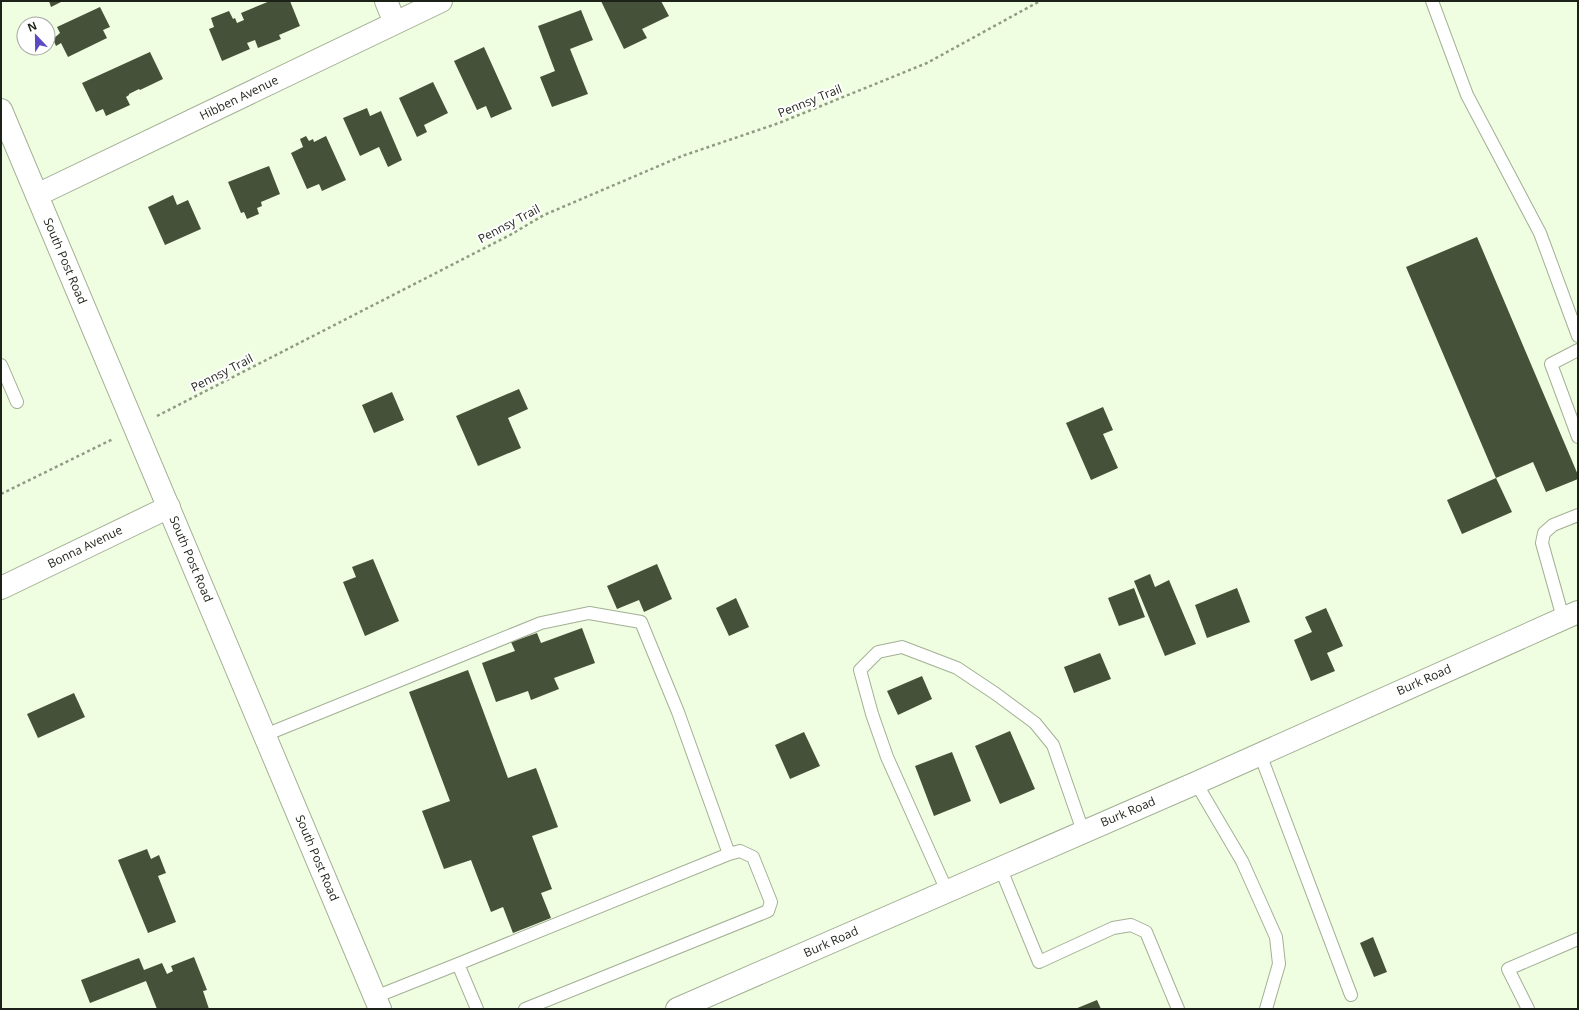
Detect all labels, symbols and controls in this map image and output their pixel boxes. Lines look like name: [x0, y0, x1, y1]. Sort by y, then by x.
north arrow: [16, 16, 56, 56]
text: N: [25, 18, 39, 35]
street label: Hibben Avenue: [197, 71, 281, 124]
street label: Pennsy Trail: [775, 80, 844, 121]
street label: Pennsy Trail: [475, 200, 543, 247]
street label: South Post Road: [40, 215, 91, 307]
street label: Pennsy Trail: [188, 350, 256, 396]
street label: South Post Road: [166, 513, 217, 605]
street label: Bonna Avenue: [45, 521, 125, 572]
street label: Burk Road: [1394, 660, 1454, 699]
street label: Burk Road: [1098, 792, 1158, 831]
street label: South Post Road: [292, 812, 343, 904]
street label: Burk Road: [801, 922, 861, 961]

